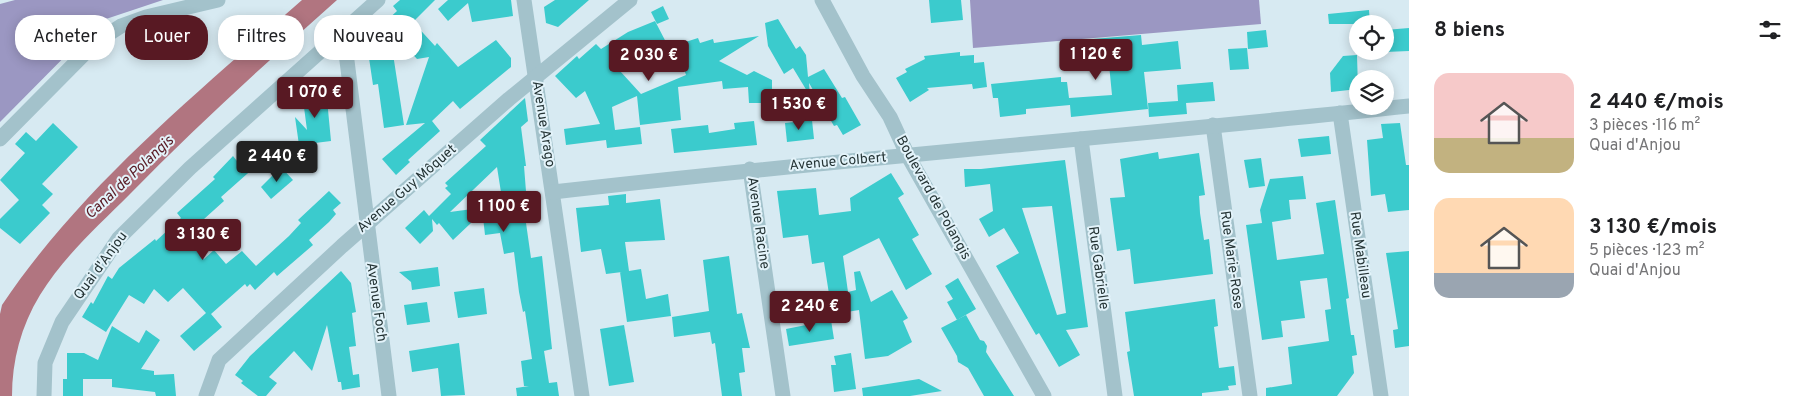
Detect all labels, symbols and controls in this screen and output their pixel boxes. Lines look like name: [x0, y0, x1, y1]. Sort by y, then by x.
chip: Acheter: [15, 15, 115, 60]
chip: Louer: [125, 15, 208, 60]
chip: Filtres: [218, 15, 304, 60]
chip: Nouveau: [314, 15, 422, 60]
map controls: [1349, 15, 1394, 115]
button: locate: [1349, 15, 1394, 60]
icon: filters: [1756, 16, 1784, 44]
text: 8 biens: [1434, 17, 1505, 44]
pin: 1 120 €: [1050, 38, 1142, 81]
pin: 2 030 €: [603, 39, 695, 82]
text: 1 120 €: [1070, 45, 1122, 65]
text: 2 030 €: [620, 46, 678, 66]
button: layers: [1349, 70, 1394, 115]
pin: 1 070 €: [269, 76, 361, 119]
street label: Avenue Arago: [528, 80, 558, 169]
text: 1 070 €: [288, 83, 342, 103]
pin: 1 530 €: [753, 88, 845, 131]
text: 2 440 €/mois: [1589, 89, 1724, 116]
icon: home: [1474, 93, 1534, 153]
text: 1 530 €: [772, 95, 826, 115]
text: 3 pièces · 116 m²: [1589, 116, 1700, 136]
water label: Canal de Polangis: [82, 132, 178, 224]
street label: Boulevard de Polangis: [892, 133, 974, 263]
text: Quai d'Anjou: [1589, 136, 1681, 156]
pin: 2 440 €: [231, 140, 323, 183]
street label: Avenue Guy Môquet: [354, 141, 460, 237]
text: 2 440 €: [247, 147, 307, 167]
street label: Avenue Colbert: [789, 149, 887, 175]
street label: Avenue Racine: [743, 176, 773, 270]
pin: 1 100 €: [458, 190, 550, 233]
text: 1 100 €: [478, 197, 530, 217]
street label: Rue Marie-Rose: [1216, 210, 1246, 310]
street label: Rue Mabilleau: [1346, 211, 1374, 299]
text: 3 130 €/mois: [1589, 214, 1717, 241]
pin: 3 130 €: [157, 218, 249, 261]
icon: home: [1474, 218, 1534, 278]
text: 3 130 €: [176, 225, 230, 245]
street label: Rue Gabrielle: [1084, 225, 1112, 311]
street label: Quai d'Anjou: [71, 229, 131, 303]
text: 5 pièces · 123 m²: [1589, 241, 1705, 261]
street label: Avenue Foch: [362, 261, 390, 343]
text: Quai d'Anjou: [1589, 261, 1681, 281]
pin: 2 240 €: [764, 290, 856, 333]
text: 2 240 €: [781, 297, 839, 317]

